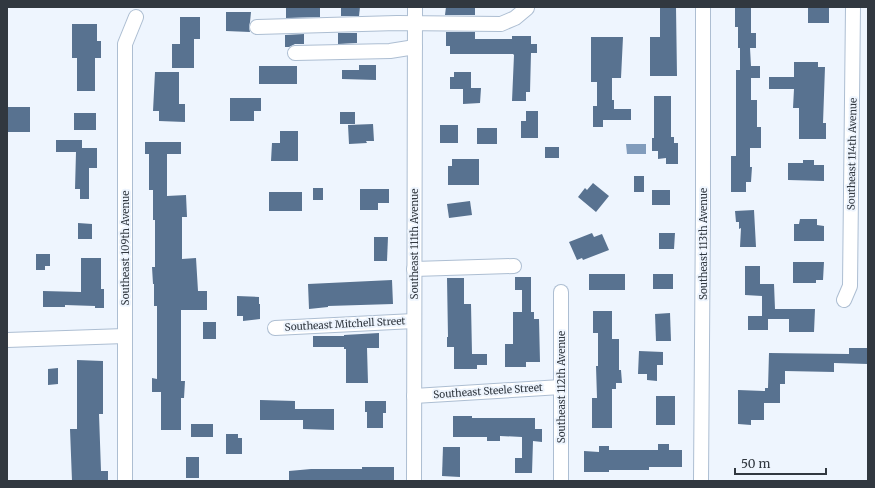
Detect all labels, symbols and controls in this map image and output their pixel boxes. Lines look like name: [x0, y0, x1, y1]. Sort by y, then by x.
street label: Southeast 114th Avenue: [845, 98, 859, 210]
street label: Southeast 113th Avenue: [697, 188, 710, 300]
street label: Southeast 111th Avenue: [408, 189, 421, 299]
street label: Southeast 109th Avenue: [119, 191, 132, 305]
street label: Southeast Mitchell Street: [284, 314, 406, 334]
street label: Southeast 112th Avenue: [555, 331, 568, 443]
street label: Southeast Steele Street: [433, 381, 543, 401]
scale bar: [735, 450, 826, 476]
text: 50 m: [741, 456, 770, 471]

